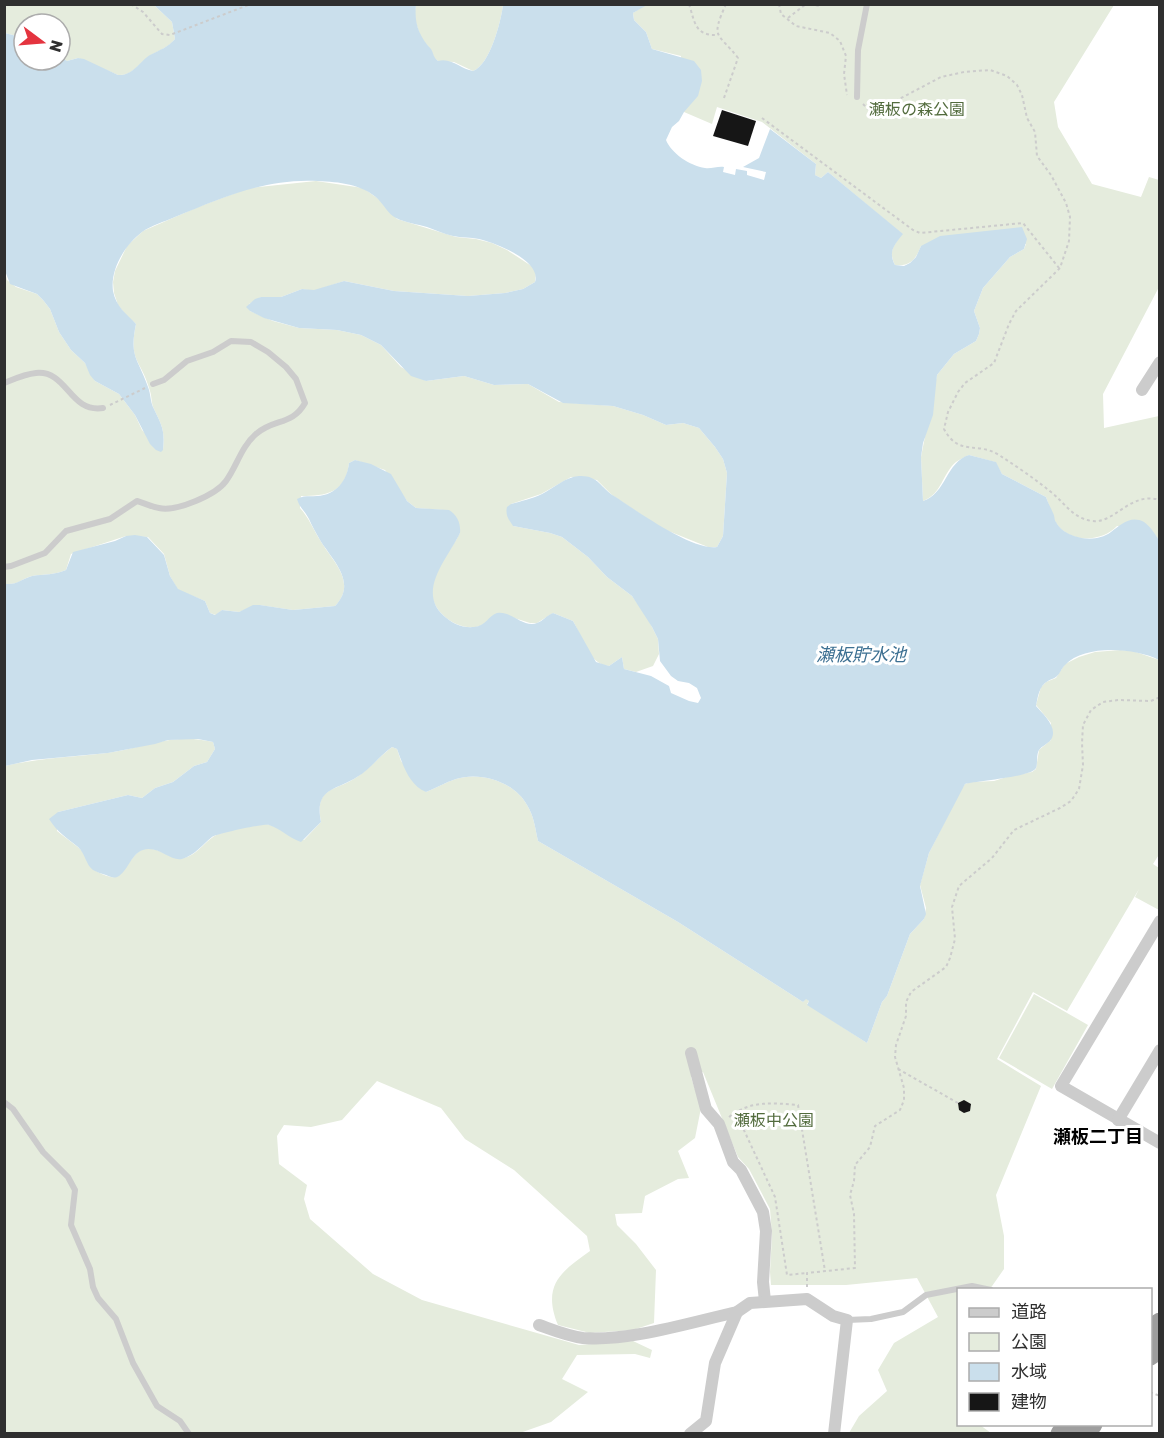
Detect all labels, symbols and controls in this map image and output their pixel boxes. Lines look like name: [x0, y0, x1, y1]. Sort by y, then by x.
north arrow: [12, 12, 72, 72]
text: N: [45, 38, 67, 54]
park label: 瀬板の森公園: [869, 100, 965, 119]
water label: 瀬板貯水池: [816, 644, 908, 666]
park label: 瀬板中公園: [734, 1111, 814, 1130]
district label: 瀬板二丁目: [1053, 1126, 1143, 1148]
legend: [957, 1288, 1152, 1426]
text: 道路: [1011, 1301, 1047, 1323]
text: 公園: [1011, 1331, 1047, 1353]
text: 水域: [1011, 1361, 1047, 1383]
text: 建物: [1011, 1391, 1047, 1413]

